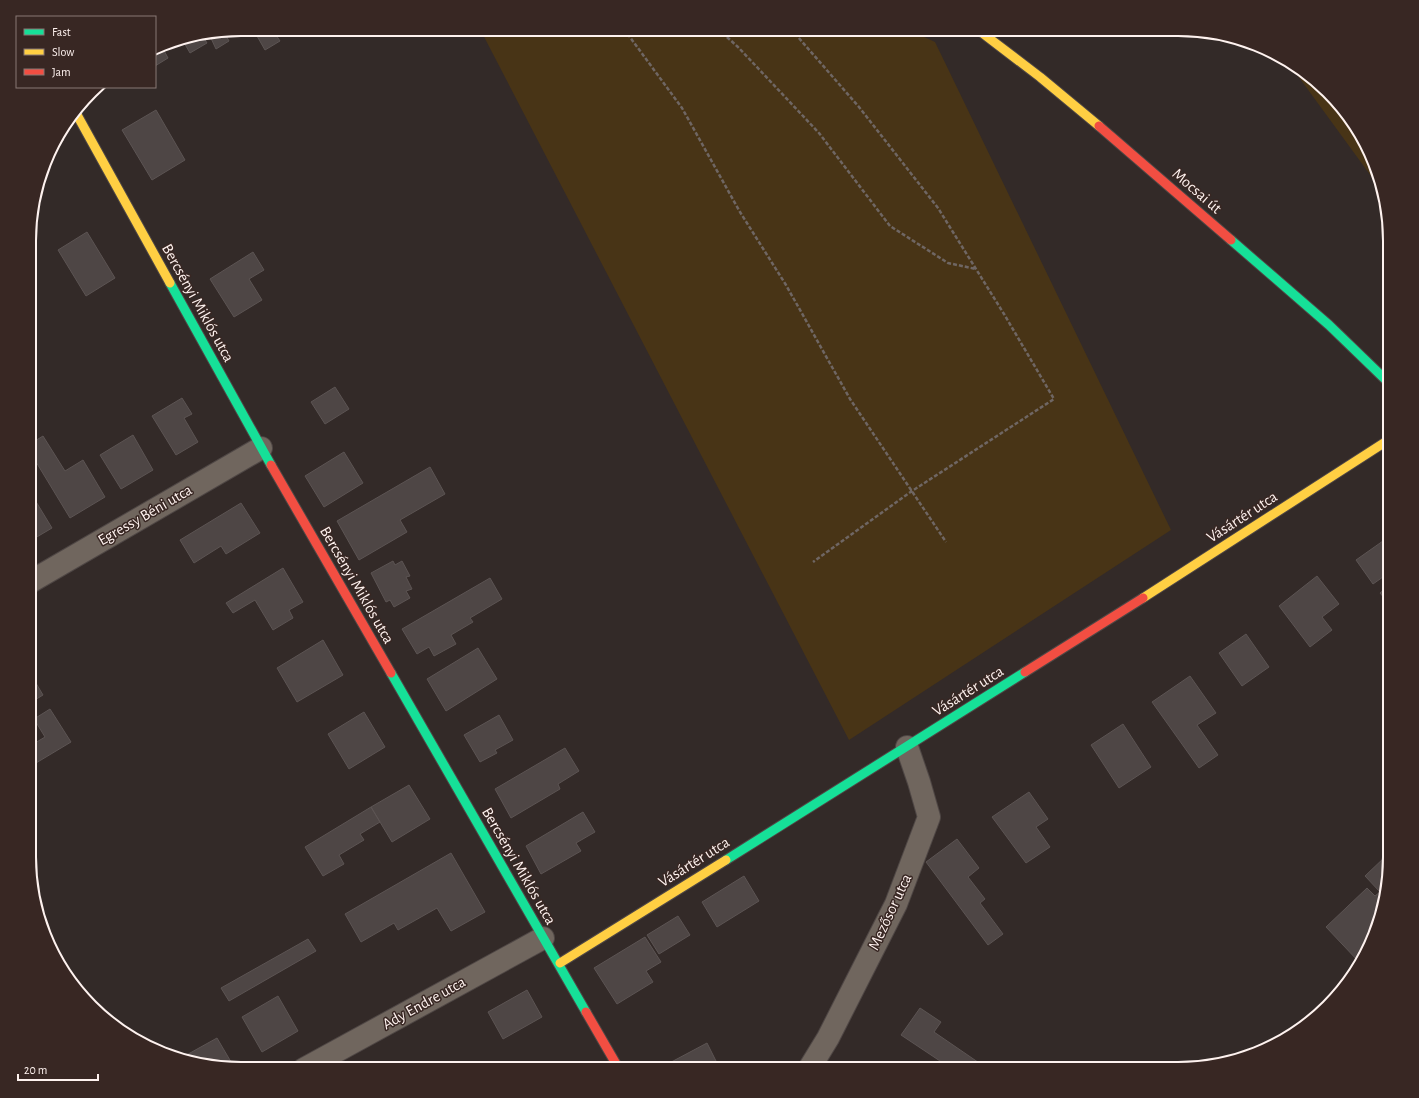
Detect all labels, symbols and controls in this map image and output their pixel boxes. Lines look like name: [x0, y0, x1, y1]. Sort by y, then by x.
legend: [16, 16, 156, 88]
text: Fast: [52, 26, 71, 38]
text: Slow: [52, 46, 74, 58]
text: Jam: [52, 66, 71, 78]
street label: Mocsai út: [1169, 165, 1225, 217]
street label: Bercsényi Miklós utca: [158, 241, 237, 365]
street label: Egressy Béni utca: [95, 482, 195, 549]
street label: Vásártér utca: [1204, 488, 1280, 546]
street label: Bercsényi Miklós utca: [316, 524, 397, 647]
street label: Vásártér utca: [930, 663, 1006, 719]
street label: Bercsényi Miklós utca: [478, 805, 559, 928]
street label: Vásártér utca: [656, 834, 732, 890]
street label: Mezősor utca: [865, 872, 915, 952]
street label: Ady Endre utca: [380, 974, 469, 1033]
scale bar: [18, 1056, 98, 1082]
text: 20 m: [24, 1064, 47, 1076]

